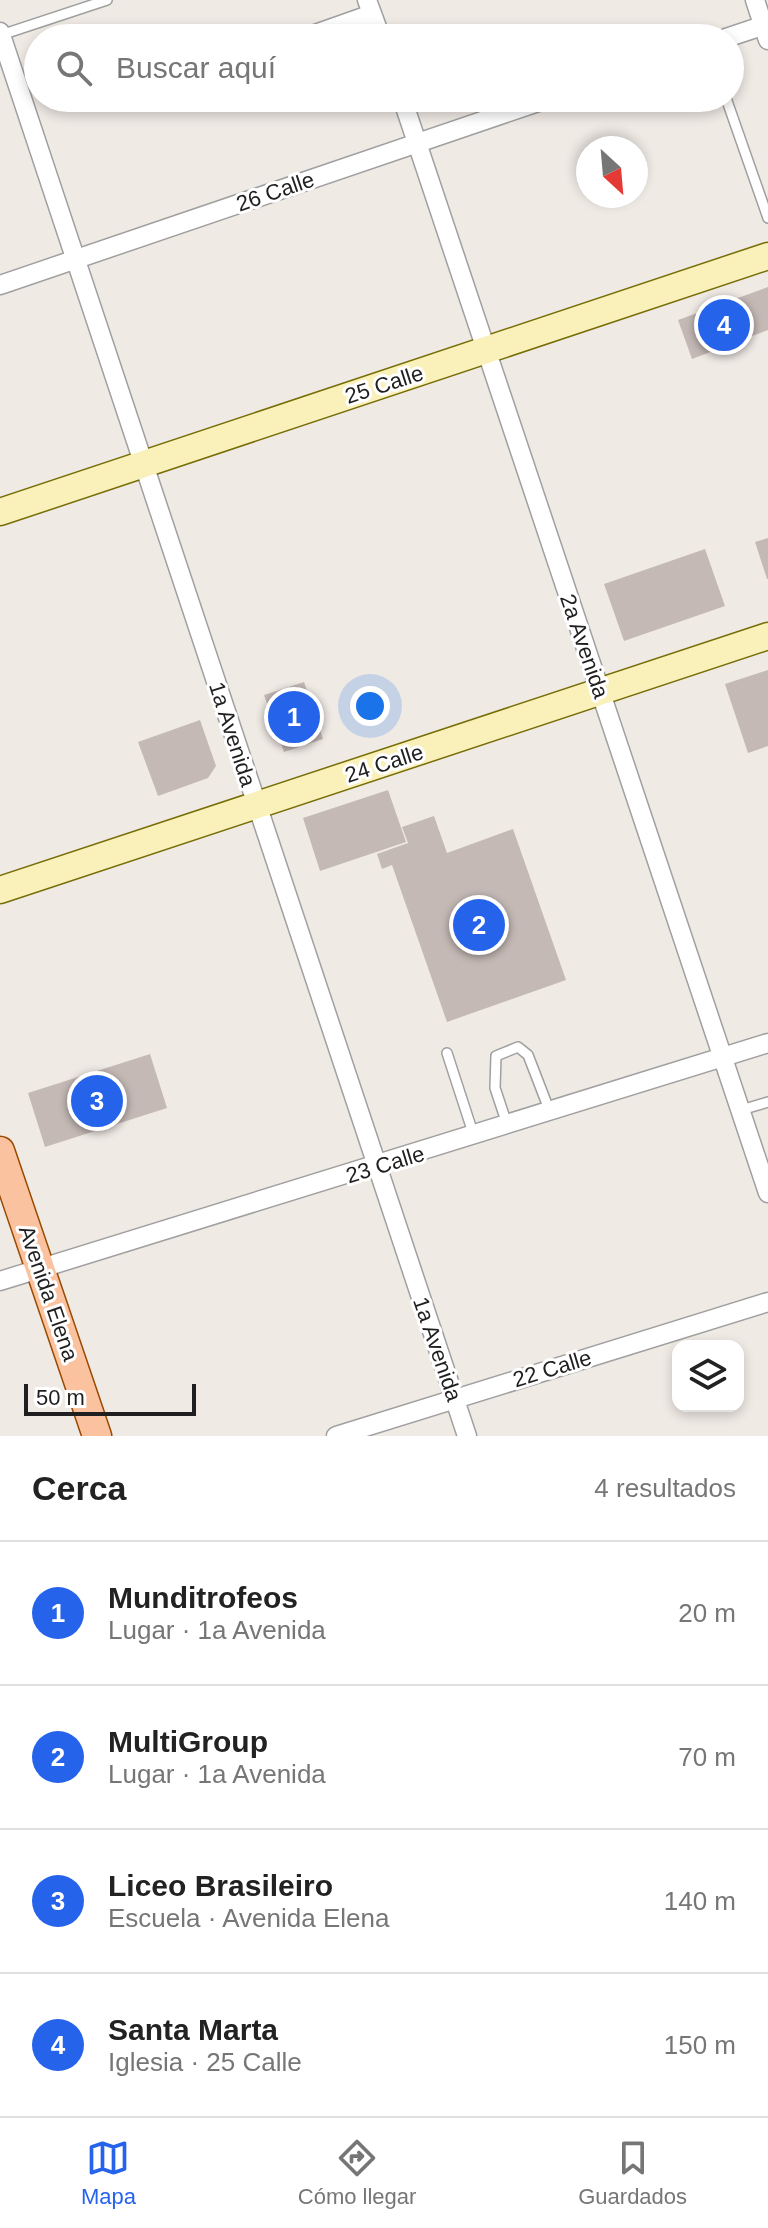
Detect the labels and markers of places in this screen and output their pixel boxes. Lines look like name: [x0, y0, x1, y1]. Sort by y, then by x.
pin: 4: [698, 295, 750, 355]
pin: 1: [268, 687, 320, 747]
pin: 2: [453, 895, 505, 955]
pin: 3: [71, 1071, 123, 1131]

